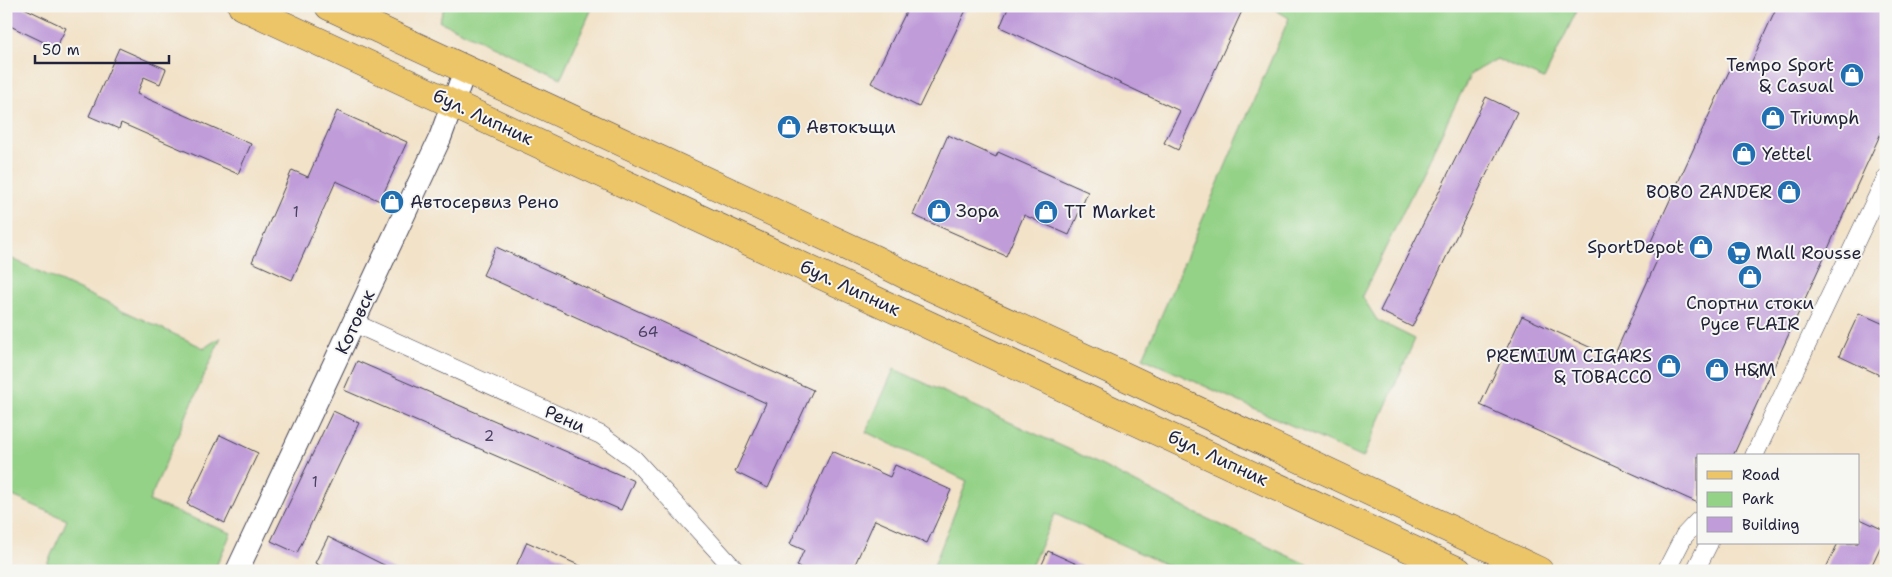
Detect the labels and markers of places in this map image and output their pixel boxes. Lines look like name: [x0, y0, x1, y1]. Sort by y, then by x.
place label: Tempo Sport & Casual: [1726, 53, 1835, 98]
shop icon: Tempo Sport & Casual: [1839, 62, 1865, 88]
shop icon: Triumph: [1760, 105, 1786, 131]
place label: Triumph: [1790, 106, 1860, 130]
shop icon: Автокъщи: [776, 114, 802, 140]
place label: Автокъщи: [806, 115, 896, 139]
shop icon: Yettel: [1731, 141, 1757, 167]
place label: Yettel: [1762, 142, 1812, 166]
shop icon: BOBO ZANDER: [1776, 179, 1802, 205]
place label: BOBO ZANDER: [1646, 180, 1772, 204]
shop icon: Автосервиз Рено: [379, 189, 405, 215]
place label: Автосервиз Рено: [410, 190, 559, 214]
shop icon: Зора: [926, 198, 952, 224]
place label: Зора: [956, 199, 999, 223]
shop icon: TT Market: [1033, 199, 1059, 225]
place label: TT Market: [1064, 200, 1156, 224]
shop icon: SportDepot: [1688, 234, 1714, 260]
place label: SportDepot: [1587, 235, 1684, 259]
supermarket icon: Mall Rousse: [1726, 240, 1752, 266]
place label: Mall Rousse: [1756, 241, 1862, 265]
shop icon: Спортни стоки Русе FLAIR: [1737, 264, 1763, 290]
place label: Спортни стоки Русе FLAIR: [1686, 291, 1814, 336]
place label: PREMIUM CIGARS & TOBACCO: [1486, 344, 1652, 389]
shop icon: PREMIUM CIGARS & TOBACCO: [1656, 353, 1682, 379]
shop icon: H&M: [1704, 357, 1730, 383]
place label: H&M: [1734, 358, 1776, 382]

